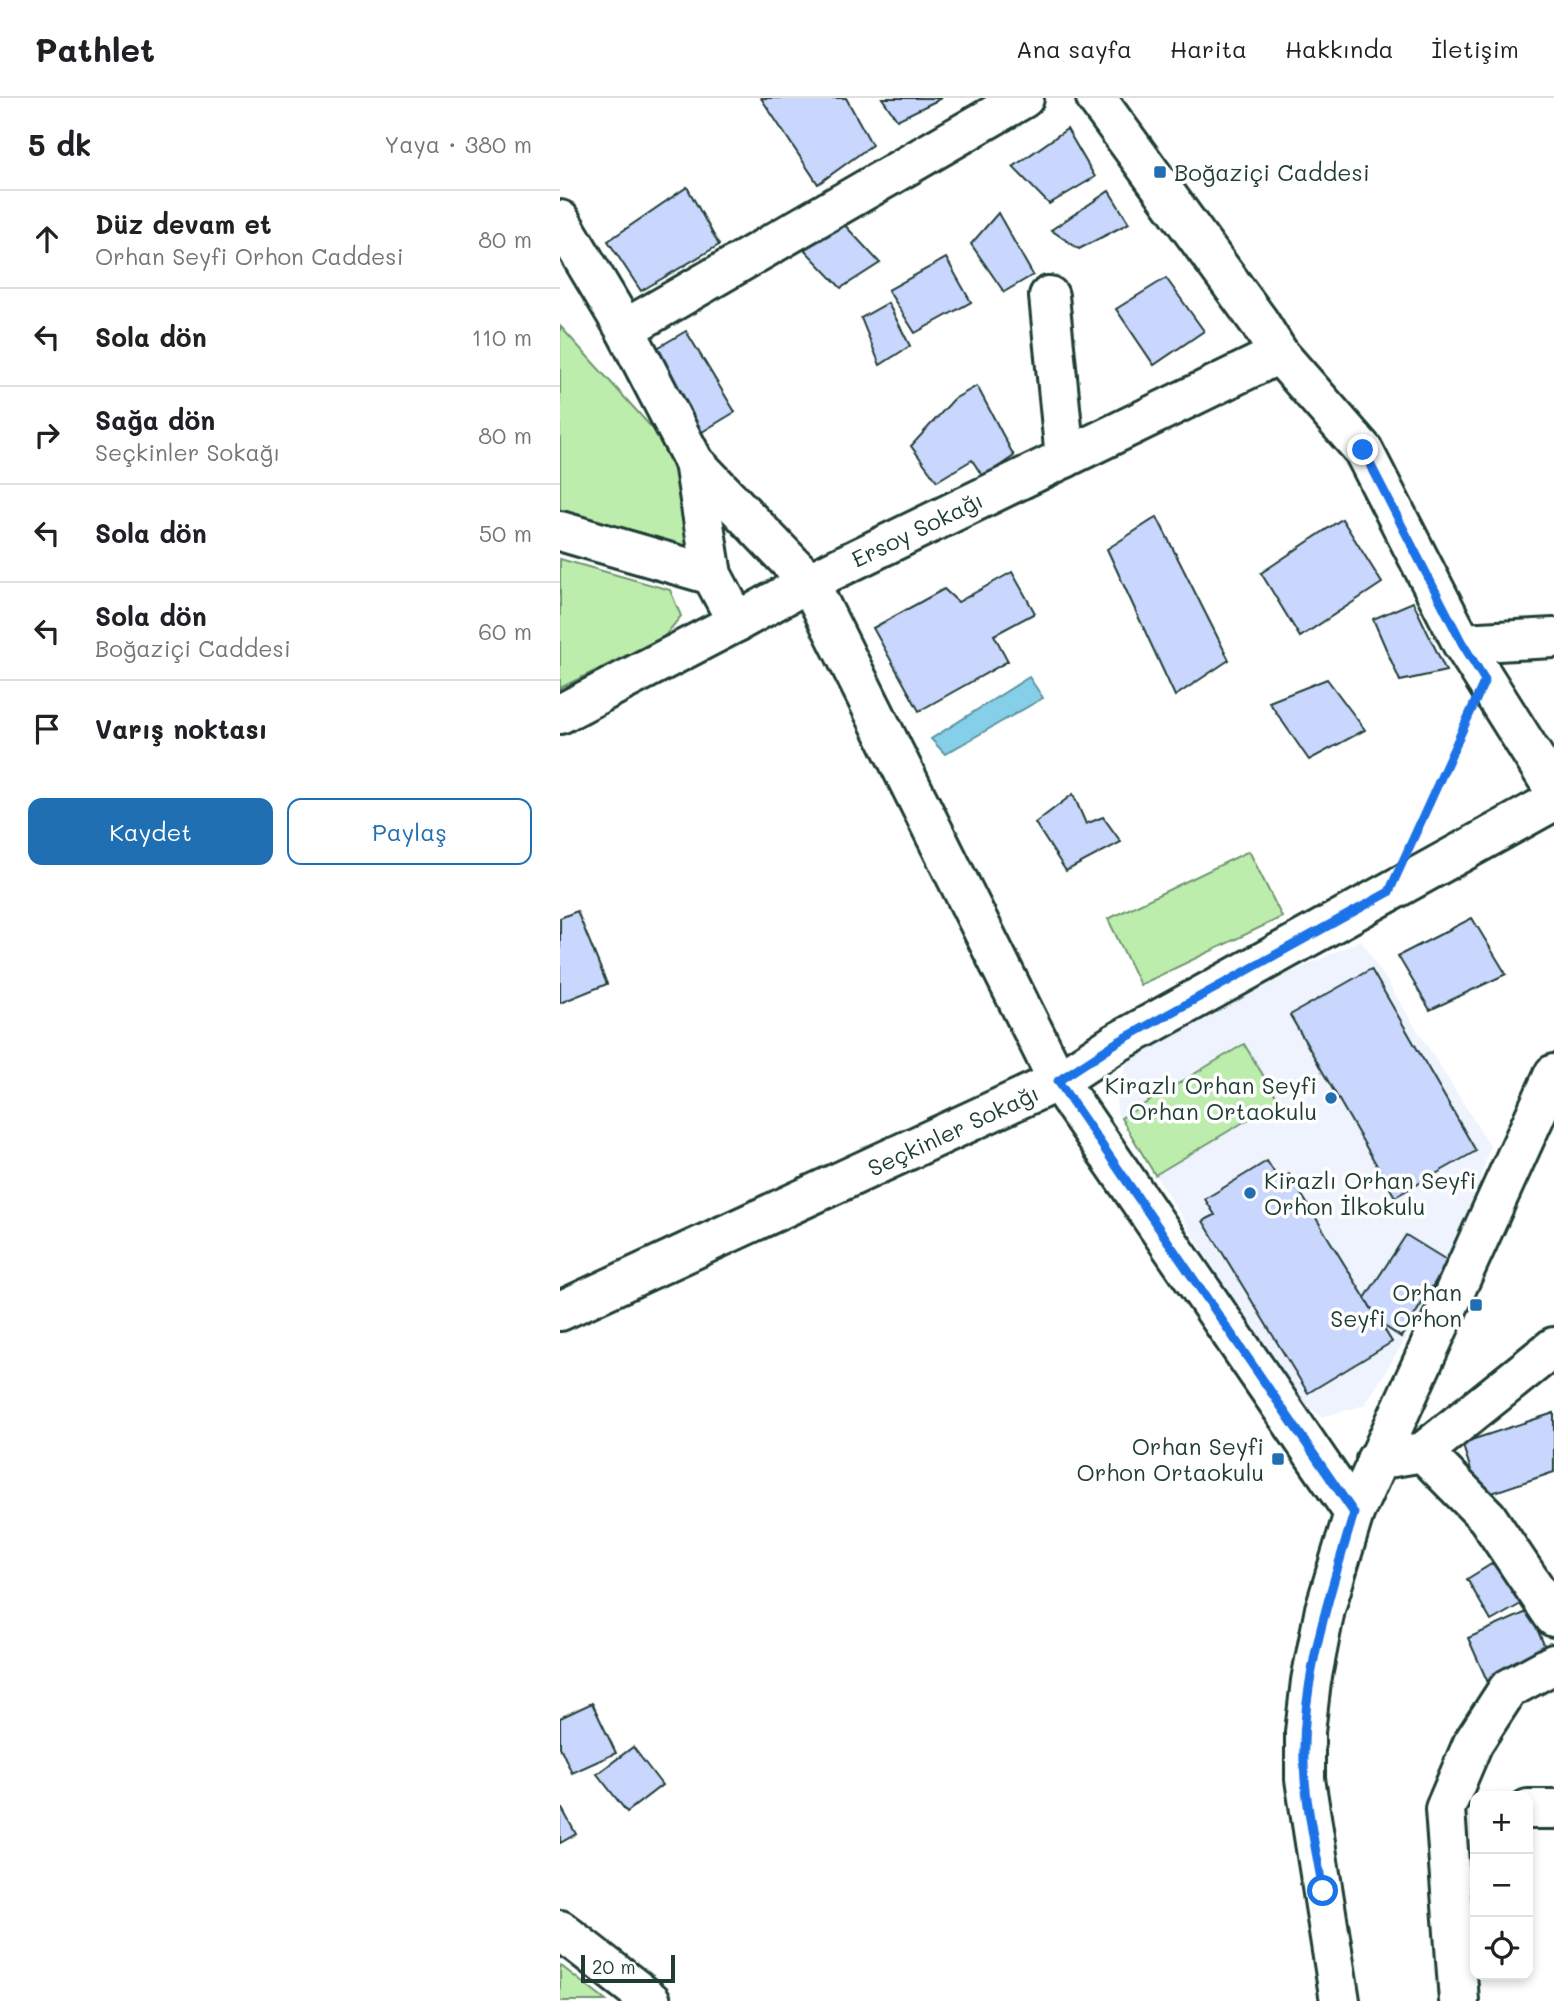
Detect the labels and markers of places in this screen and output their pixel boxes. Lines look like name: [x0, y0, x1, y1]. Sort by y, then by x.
place label: Boğaziçi Caddesi: [1174, 157, 1370, 187]
marker: Boğaziçi Caddesi: [1152, 164, 1168, 180]
place label: Kirazlı Orhan Seyfi Orhan Ortaokulu: [1105, 1070, 1317, 1126]
marker: Kirazlı Orhan Seyfi Orhan Ortaokulu: [1323, 1090, 1339, 1106]
place label: Kirazlı Orhan Seyfi Orhon İlkokulu: [1264, 1165, 1476, 1221]
marker: Kirazlı Orhan Seyfi Orhon İlkokulu: [1242, 1185, 1258, 1201]
place label: Orhan Seyfi Orhon: [1330, 1277, 1462, 1333]
marker: Orhan Seyfi Orhon: [1468, 1297, 1484, 1313]
place label: Orhan Seyfi Orhon Ortaokulu: [1077, 1431, 1264, 1487]
marker: Orhan Seyfi Orhon Ortaokulu: [1270, 1451, 1286, 1467]

